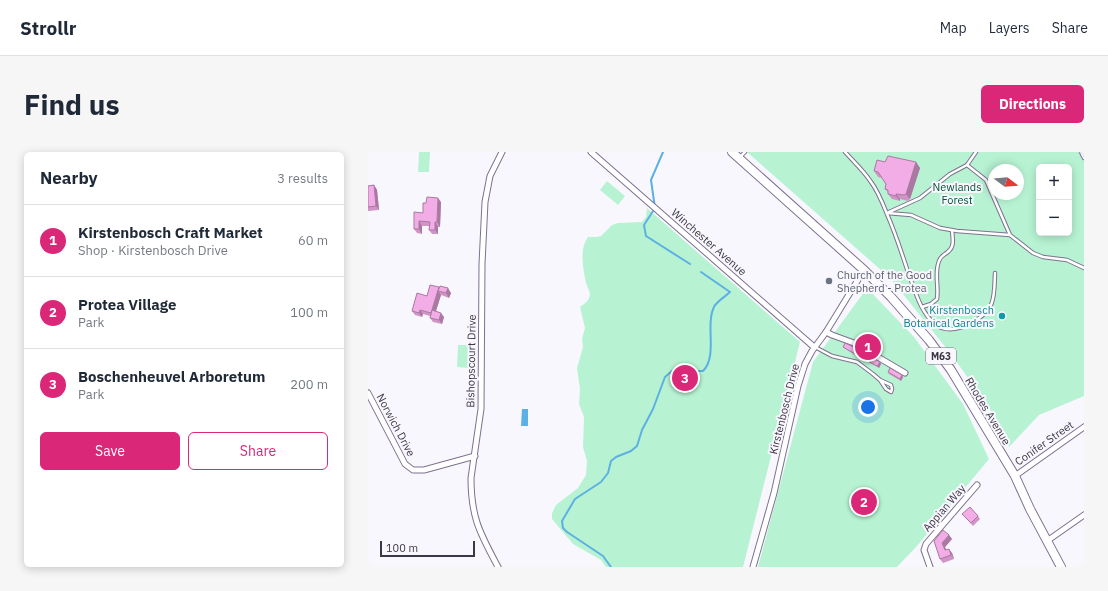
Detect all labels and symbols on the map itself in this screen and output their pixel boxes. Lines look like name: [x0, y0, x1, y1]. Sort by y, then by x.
north arrow: [988, 164, 1024, 200]
park label: Newlands Forest: [932, 180, 982, 207]
street label: Winchester Avenue: [669, 206, 749, 278]
place label: Church of the Good Shepherd - Protea: [837, 268, 932, 295]
marker: Church of the Good Shepherd - Protea: [824, 276, 834, 286]
place label: Kirstenbosch Botanical Gardens: [903, 303, 994, 330]
marker: Kirstenbosch Botanical Gardens: [997, 311, 1007, 321]
street label: Bishopscourt Drive: [463, 314, 479, 408]
pin: 1: [855, 332, 881, 362]
road number: M63: [926, 348, 956, 364]
street label: Kirstenbosch Drive: [766, 362, 802, 456]
pin: 3: [672, 363, 698, 393]
street label: Rhodes Avenue: [962, 375, 1014, 447]
street label: Norwich Drive: [374, 391, 418, 459]
your location: [858, 397, 878, 417]
street label: Conifer Street: [1012, 418, 1076, 468]
street label: Appian Way: [920, 481, 969, 535]
pin: 2: [851, 487, 877, 517]
scale bar: [380, 539, 475, 558]

